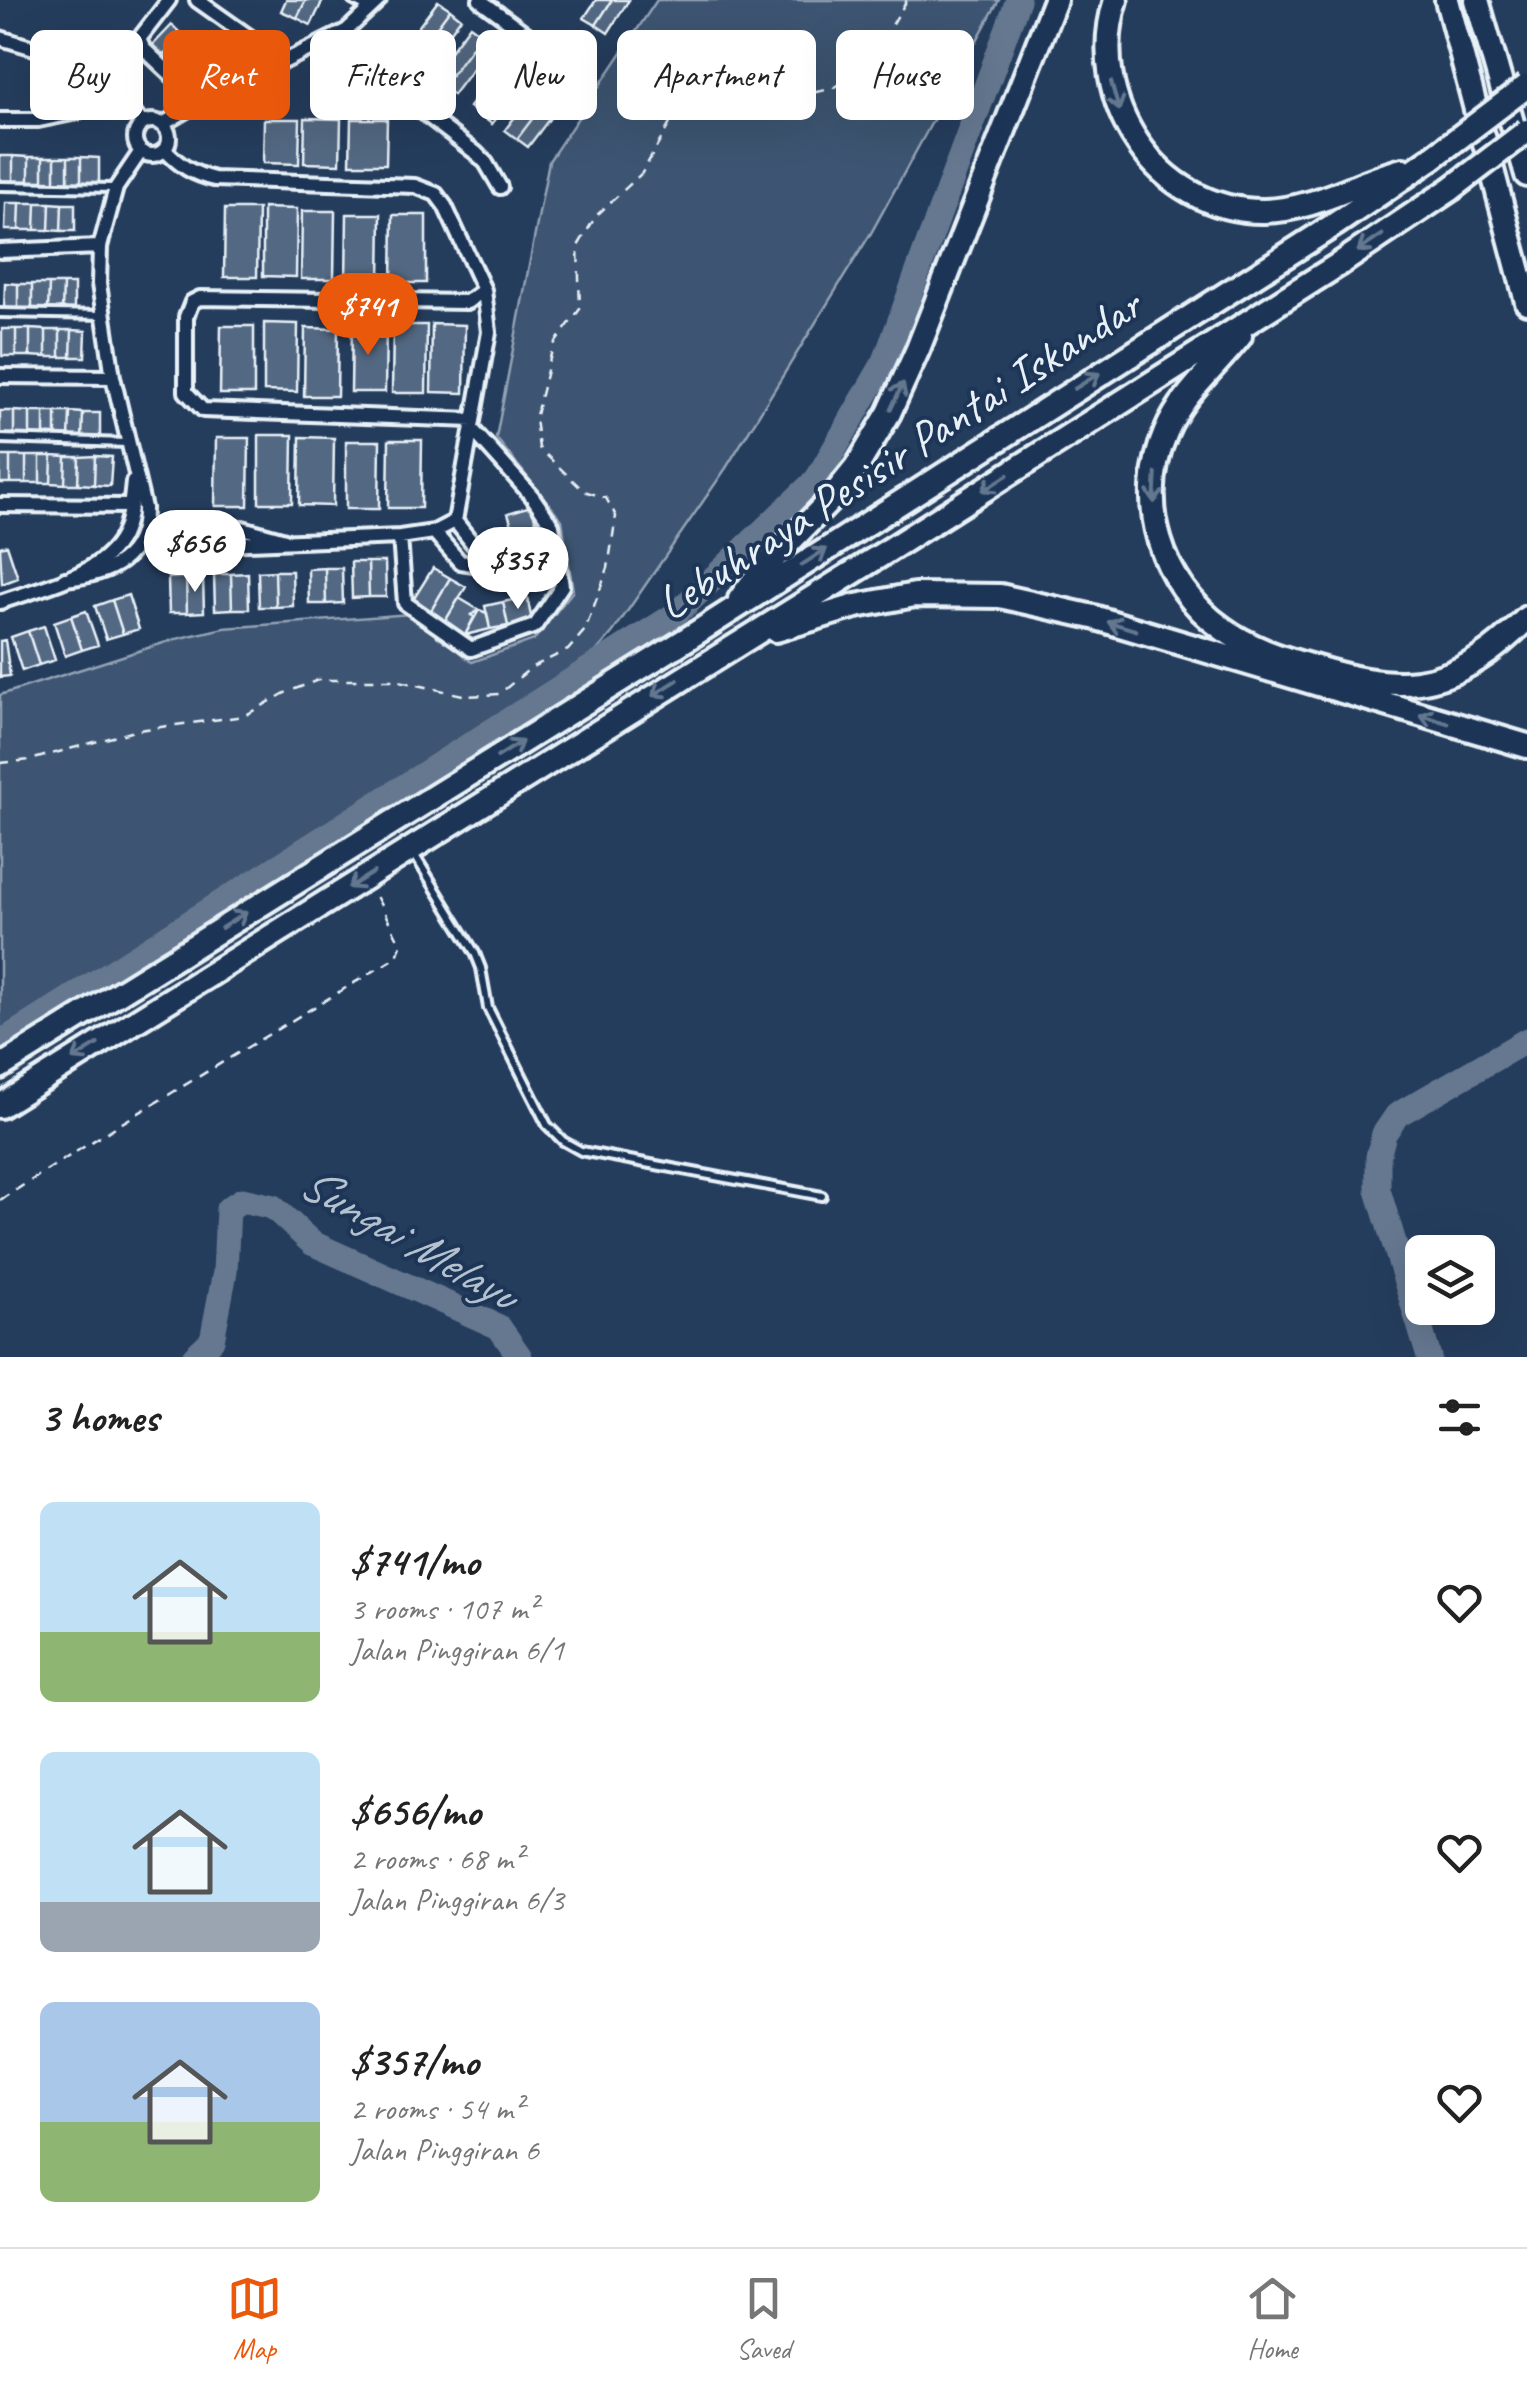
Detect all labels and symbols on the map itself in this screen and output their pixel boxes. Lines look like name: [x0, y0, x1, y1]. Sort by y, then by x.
one-way arrow: [1107, 80, 1125, 111]
one-way arrow: [1357, 233, 1385, 254]
pin: $741: [309, 273, 427, 358]
street label: Lebuhraya Pesisir Pantai Iskandar: [645, 273, 1155, 633]
one-way arrow: [1072, 371, 1101, 392]
one-way arrow: [889, 382, 908, 412]
one-way arrow: [1145, 471, 1164, 503]
one-way arrow: [981, 472, 1010, 493]
pin: $656: [136, 510, 254, 595]
pin: $357: [459, 527, 577, 612]
one-way arrow: [799, 547, 828, 568]
one-way arrow: [1107, 616, 1138, 634]
one-way arrow: [652, 678, 680, 699]
one-way arrow: [1418, 709, 1450, 727]
one-way arrow: [495, 738, 524, 759]
one-way arrow: [347, 870, 375, 890]
one-way arrow: [219, 910, 248, 930]
one-way arrow: [71, 1042, 100, 1063]
water label: Sungai Melayu: [289, 1150, 533, 1328]

